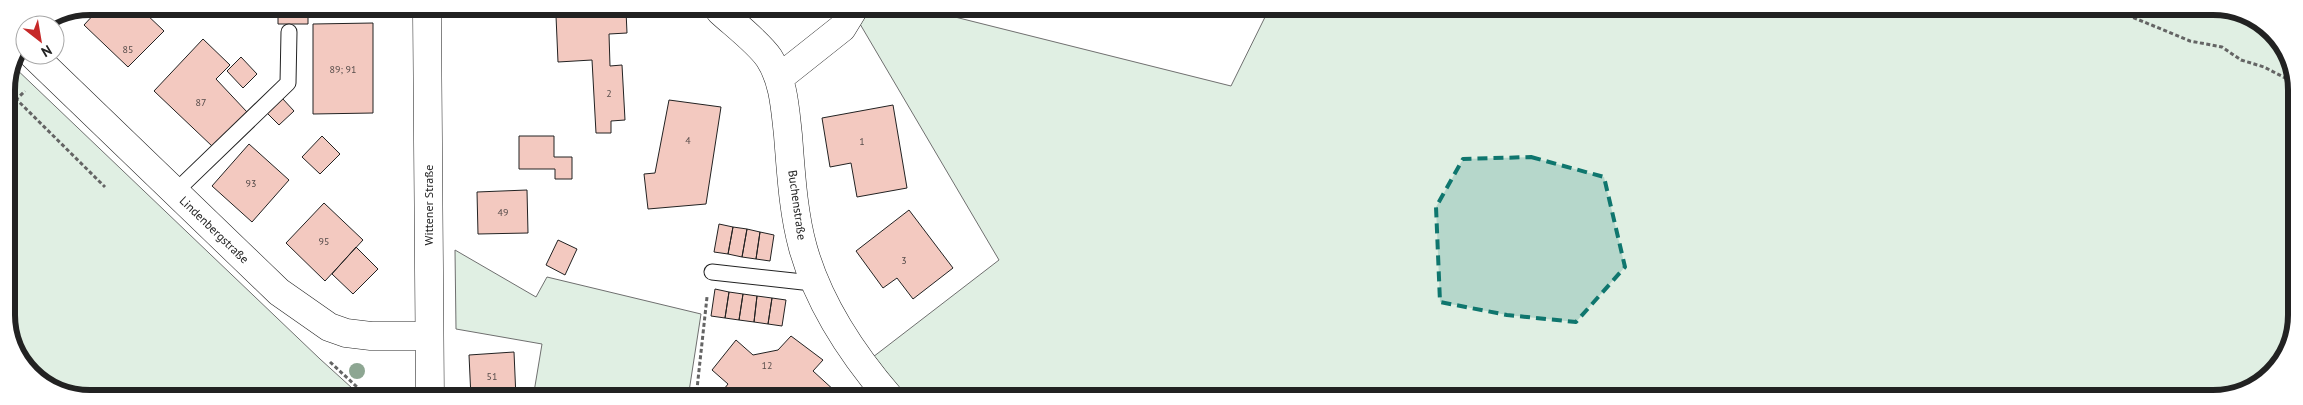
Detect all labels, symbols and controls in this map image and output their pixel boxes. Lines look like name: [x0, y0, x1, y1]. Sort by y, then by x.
north arrow: [15, 15, 65, 65]
text: N: [38, 41, 55, 61]
house number: 85: [123, 43, 133, 56]
house number: 89; 91: [329, 63, 357, 76]
house number: 2: [606, 87, 612, 100]
house number: 87: [196, 96, 206, 109]
house number: 4: [685, 134, 691, 147]
house number: 1: [859, 135, 865, 148]
street label: Wittener Straße: [421, 165, 436, 245]
street label: Buchenstraße: [785, 169, 810, 241]
house number: 93: [246, 177, 256, 190]
street label: Lindenbergstraße: [177, 193, 252, 266]
house number: 49: [498, 206, 508, 219]
house number: 95: [319, 235, 329, 248]
house number: 3: [901, 254, 907, 267]
house number: 12: [762, 359, 772, 372]
house number: 51: [487, 370, 497, 383]

